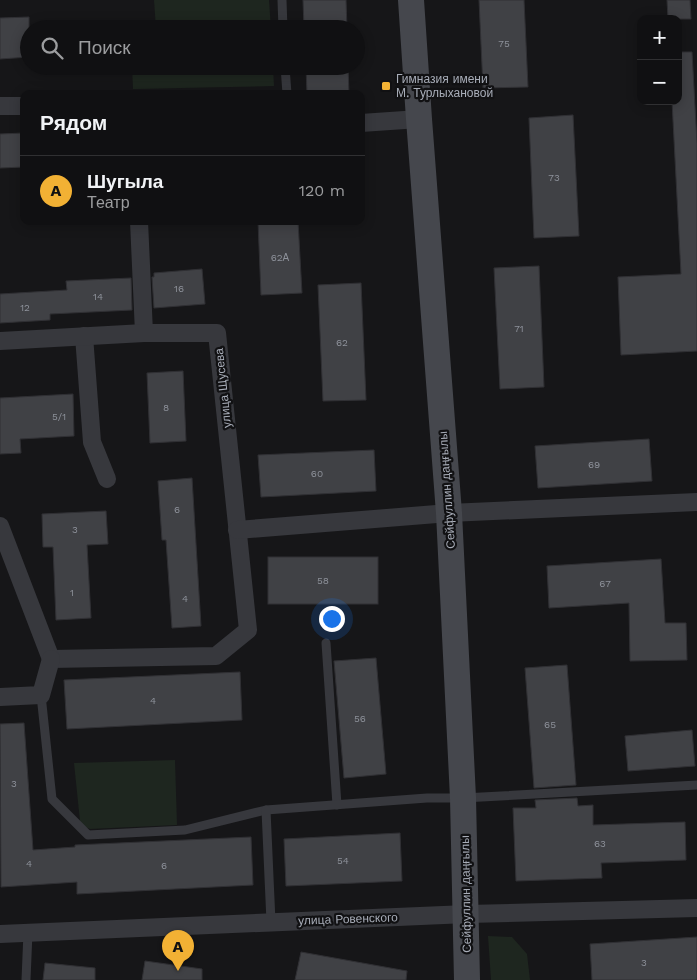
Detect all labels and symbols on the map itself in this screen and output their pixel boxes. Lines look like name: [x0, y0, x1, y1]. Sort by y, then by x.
house number: 75: [498, 38, 510, 49]
place label: Гимназия имени М. Турлыхановой: [396, 72, 493, 100]
marker: Гимназия имени М. Турлыхановой: [380, 80, 392, 92]
house number: 73: [548, 172, 560, 183]
house number: 62А: [271, 252, 290, 263]
house number: 16: [174, 283, 184, 294]
house number: 14: [93, 291, 103, 302]
house number: 12: [20, 302, 30, 313]
house number: 71: [514, 323, 524, 334]
house number: 62: [336, 337, 348, 348]
street label: улица Щусева: [212, 347, 234, 429]
house number: 8: [163, 402, 169, 413]
house number: 5/1: [52, 411, 66, 422]
street label: Сейфуллин даңғылы: [436, 431, 458, 549]
house number: 69: [588, 459, 600, 470]
house number: 60: [311, 468, 323, 479]
house number: 6: [174, 504, 180, 515]
house number: 3: [72, 524, 78, 535]
house number: 58: [317, 575, 329, 586]
house number: 67: [599, 578, 611, 589]
house number: 1: [70, 587, 74, 598]
house number: 4: [182, 593, 188, 604]
your location: [319, 606, 345, 632]
house number: 4: [150, 695, 156, 706]
house number: 56: [354, 713, 366, 724]
house number: 65: [544, 719, 556, 730]
house number: 3: [11, 778, 17, 789]
street label: Сейфуллин даңғылы: [458, 835, 474, 953]
house number: 63: [594, 838, 606, 849]
house number: 54: [337, 855, 349, 866]
house number: 4: [26, 858, 32, 869]
house number: 6: [161, 860, 167, 871]
street label: улица Ровенского: [298, 910, 398, 928]
pin: A: [162, 930, 194, 971]
house number: 3: [641, 957, 647, 968]

